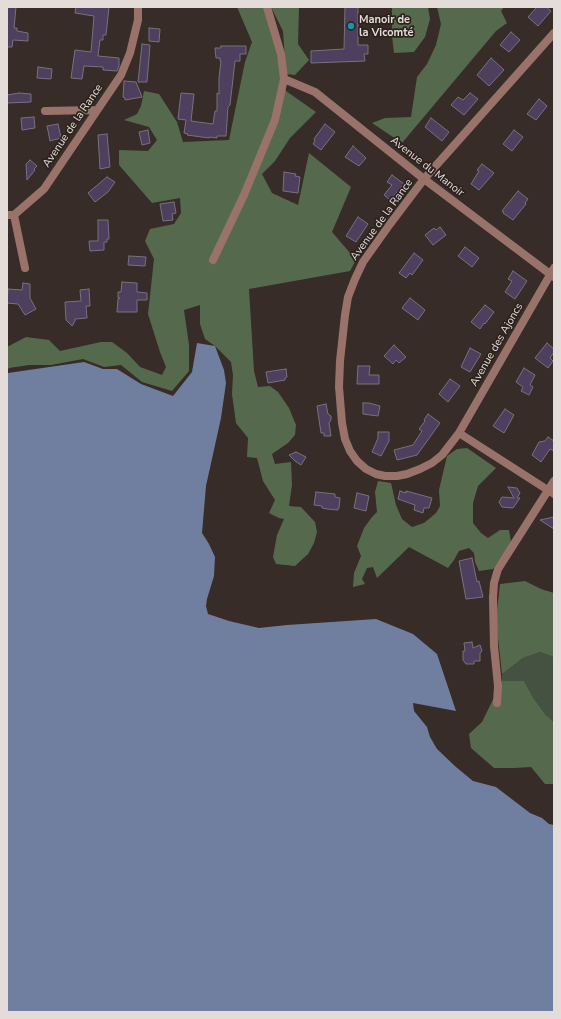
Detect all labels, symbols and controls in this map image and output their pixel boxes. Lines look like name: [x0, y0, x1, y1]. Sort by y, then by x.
place label: Manoir de la Vicomté: [359, 13, 413, 39]
marker: Manoir de la Vicomté: [346, 21, 356, 31]
street label: Avenue de la Rance: [40, 82, 106, 170]
street label: Avenue du Manoir: [388, 134, 466, 200]
street label: Avenue de la Rance: [348, 177, 416, 263]
street label: Avenue des Ajoncs: [468, 301, 526, 389]

